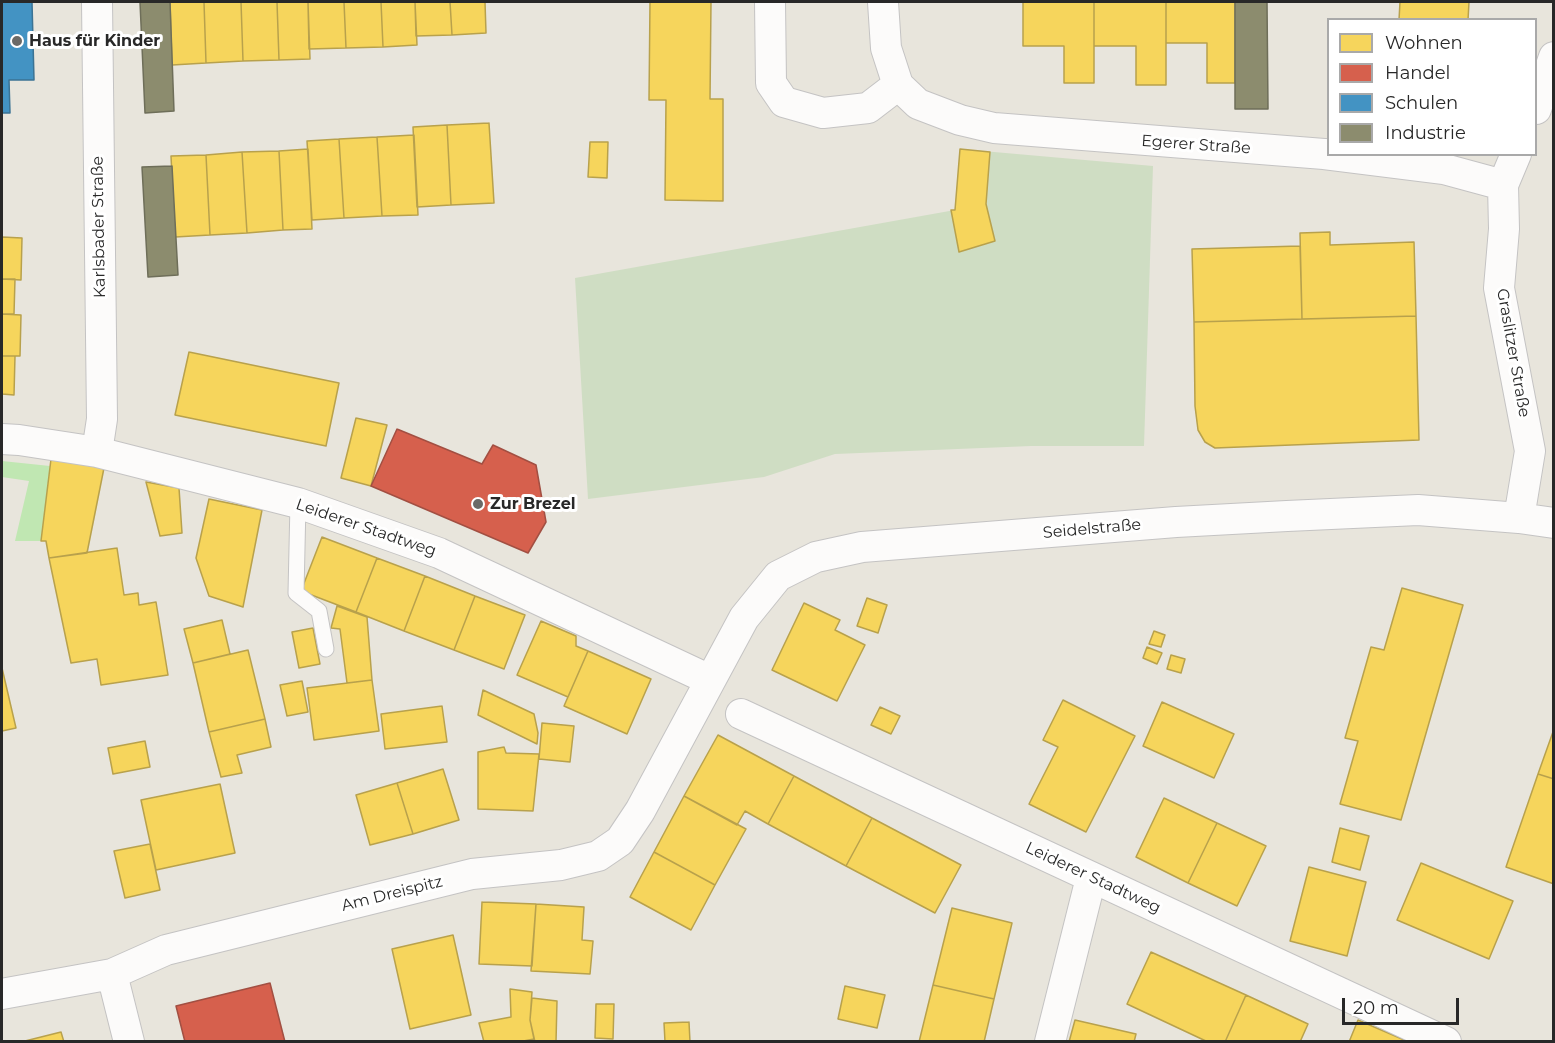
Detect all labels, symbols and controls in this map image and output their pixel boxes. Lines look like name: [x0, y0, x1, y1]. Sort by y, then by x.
legend: [1327, 18, 1537, 156]
place label: Haus für Kinder: [29, 31, 160, 51]
text: Wohnen: [1385, 32, 1463, 54]
marker: Haus für Kinder: [10, 34, 24, 48]
text: Handel: [1385, 62, 1450, 84]
text: Schulen: [1385, 92, 1458, 114]
text: Industrie: [1385, 122, 1466, 144]
street label: Egerer Straße: [1141, 132, 1251, 158]
street label: Karlsbader Straße: [88, 156, 110, 298]
street label: Graslitzer Straße: [1492, 287, 1534, 419]
place label: Zur Brezel: [490, 494, 576, 514]
street label: Leiderer Stadtweg: [293, 495, 439, 561]
marker: Zur Brezel: [471, 497, 485, 511]
street label: Seidelstraße: [1042, 515, 1142, 543]
street label: Leiderer Stadtweg: [1022, 838, 1164, 918]
street label: Am Dreispitz: [339, 872, 445, 916]
scale bar: [1345, 986, 1462, 1024]
text: 20 m: [1353, 997, 1399, 1019]

